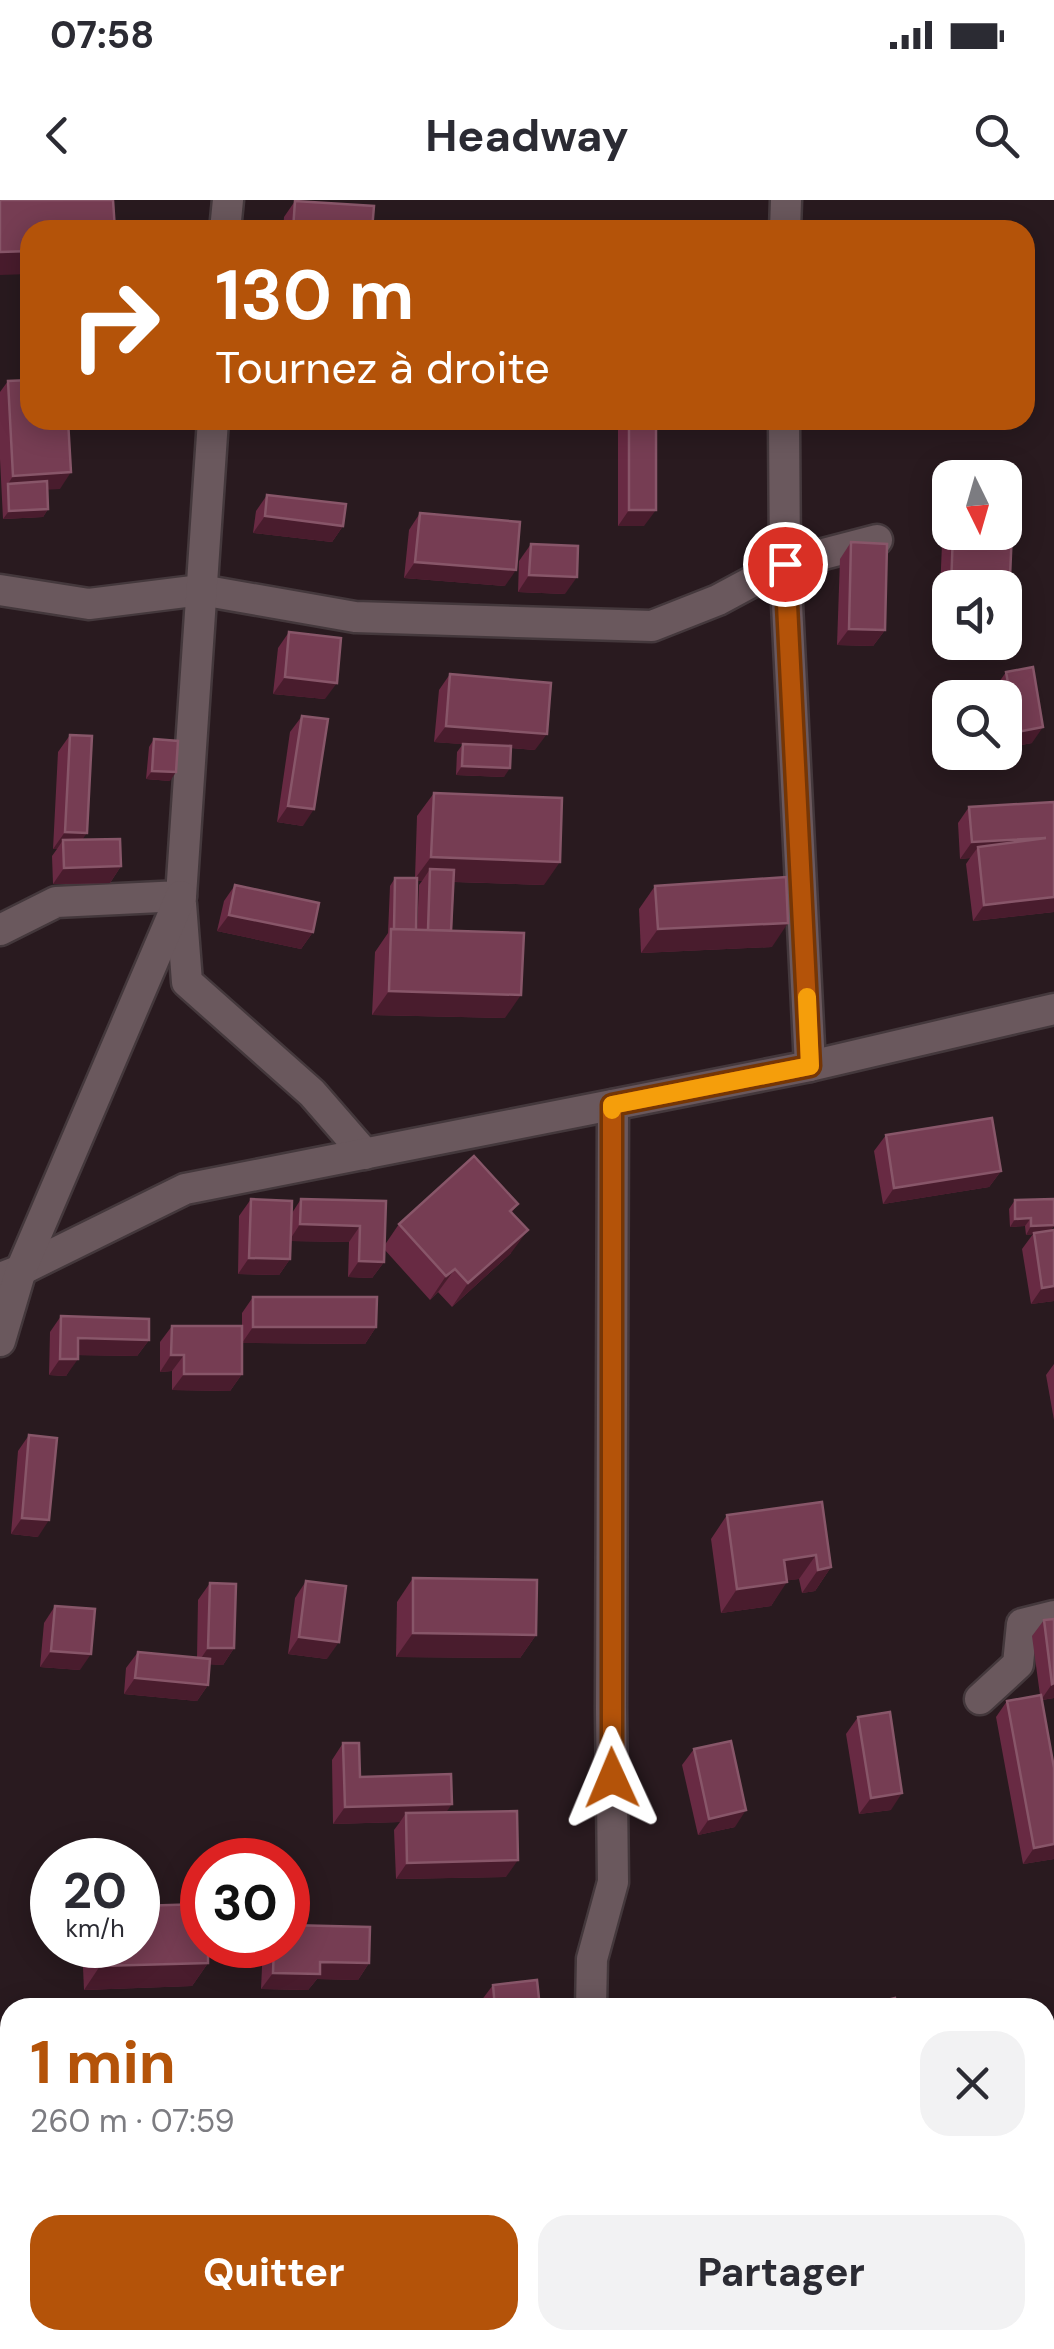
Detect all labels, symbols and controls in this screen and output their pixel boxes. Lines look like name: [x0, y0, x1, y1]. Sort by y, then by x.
text: 07:58: [50, 10, 154, 60]
text: Headway: [425, 106, 629, 165]
icon: back: [30, 108, 85, 163]
icon: search: [969, 108, 1024, 163]
text: 130 m: [215, 250, 414, 341]
icon: right: [50, 260, 180, 390]
text: Tournez à droite: [215, 338, 550, 397]
north arrow: [932, 460, 1022, 550]
map controls: [932, 460, 1022, 770]
pin: [743, 522, 828, 607]
icon: arrive: [758, 537, 813, 592]
button: sound: [932, 570, 1022, 660]
button: search: [932, 680, 1022, 770]
position arrow: [560, 1726, 664, 1830]
speed limit sign: 30: [180, 1838, 310, 1968]
text: 20: [63, 1858, 127, 1924]
text: km/h: [65, 1912, 125, 1945]
text: 1 min: [30, 2023, 176, 2102]
button: close: [920, 2031, 1025, 2136]
text: 260 m · 07:59: [30, 2100, 234, 2142]
button: Quitter: [30, 2215, 518, 2330]
button: Partager: [538, 2215, 1025, 2330]

